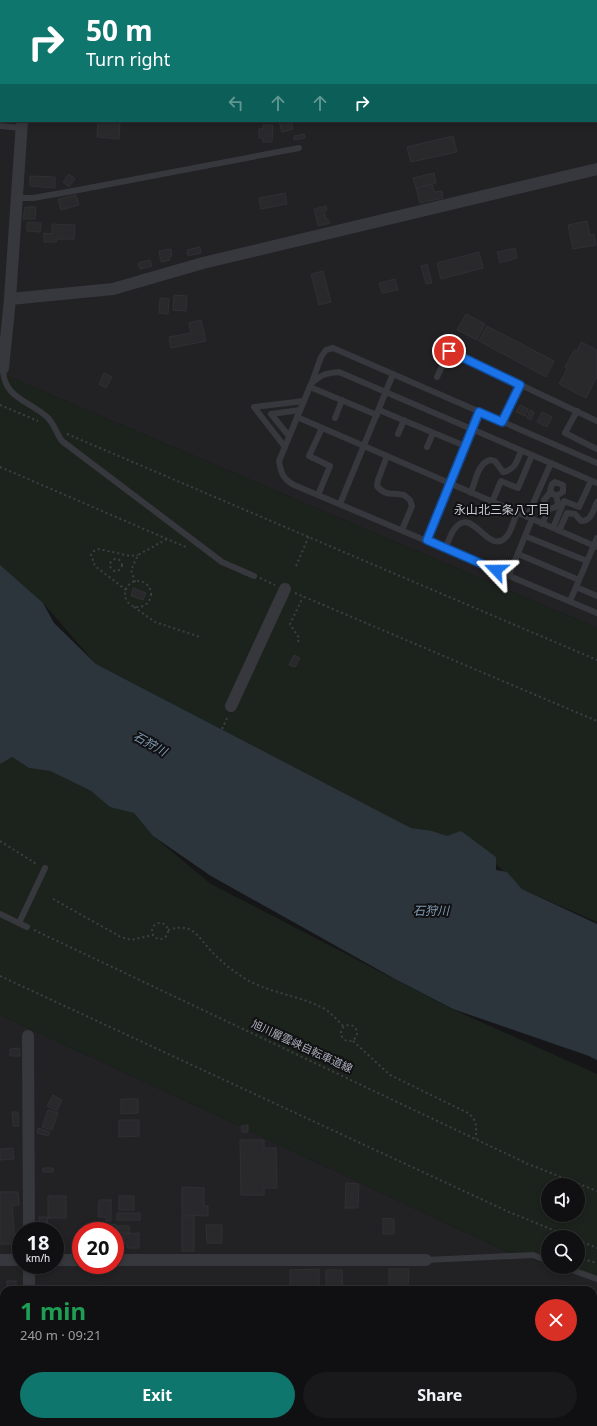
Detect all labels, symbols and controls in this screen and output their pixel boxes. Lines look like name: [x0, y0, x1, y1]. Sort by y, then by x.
text: 50 m: [86, 11, 153, 49]
icon: right: [20, 16, 72, 68]
text: Turn right: [86, 47, 170, 71]
icon: left: [225, 92, 247, 114]
icon: ahead: [267, 92, 289, 114]
icon: ahead: [309, 92, 331, 114]
icon: right: [351, 92, 373, 114]
pin: [432, 334, 466, 368]
icon: arrive: [438, 340, 460, 362]
district label: 永山北三条八丁目: [454, 501, 550, 518]
position arrow: [475, 549, 517, 591]
water label: 石狩川: [130, 727, 172, 761]
water label: 石狩川: [413, 902, 451, 919]
street label: 旭川層雲峡自転車道線: [249, 1016, 355, 1076]
map controls: [541, 1178, 585, 1274]
button: sound: [541, 1178, 585, 1222]
speed limit sign: 20: [72, 1222, 124, 1274]
text: 18: [27, 1229, 49, 1256]
button: search: [541, 1230, 585, 1274]
text: km/h: [26, 1251, 50, 1265]
text: 1 min: [20, 1294, 86, 1327]
button: close: [535, 1299, 577, 1341]
text: 240 m · 09:21: [20, 1326, 101, 1344]
button: Exit: [20, 1372, 295, 1418]
button: Share: [303, 1372, 577, 1418]

